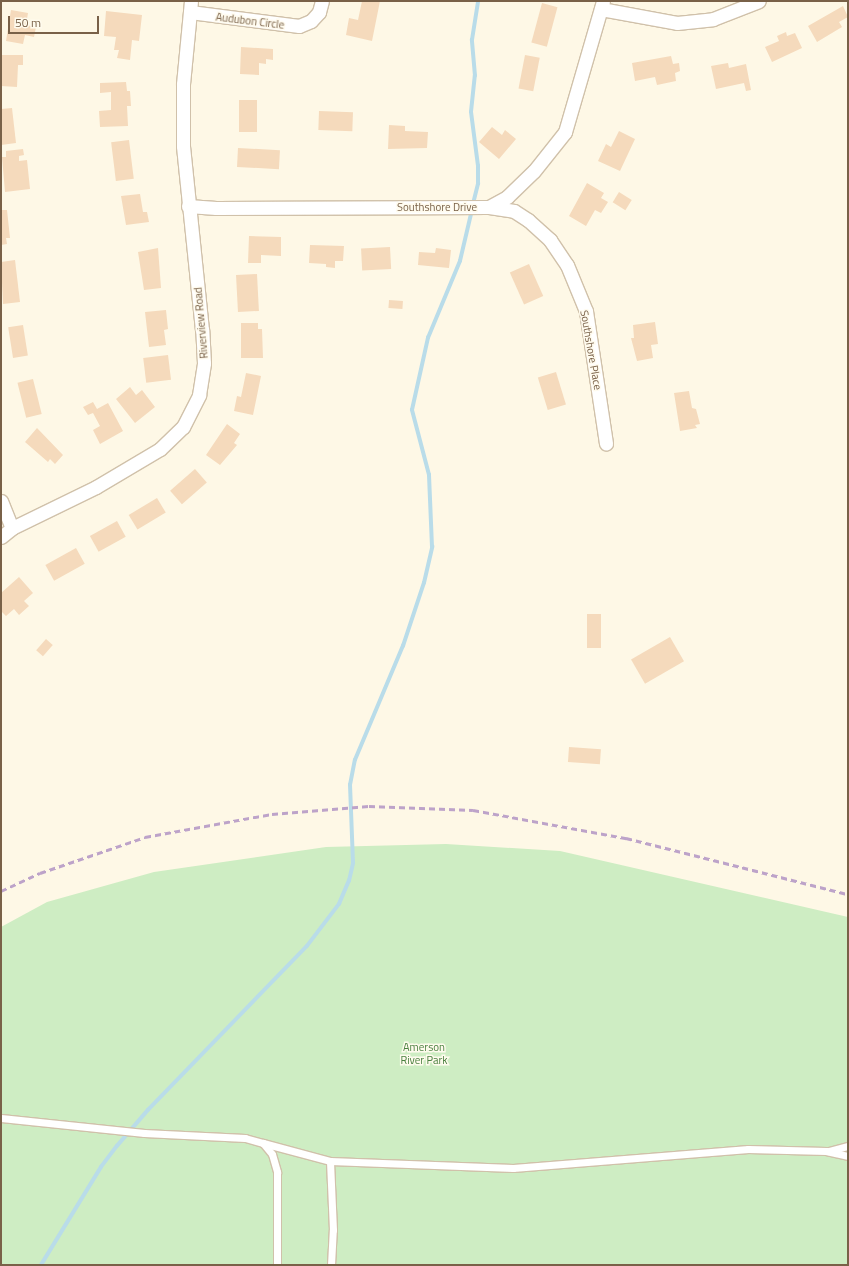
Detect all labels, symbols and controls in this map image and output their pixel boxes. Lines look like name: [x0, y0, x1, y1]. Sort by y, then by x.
scale bar: [10, 8, 101, 34]
street label: Audubon Circle: [215, 10, 285, 32]
text: 50 m: [15, 13, 41, 32]
street label: Southshore Drive: [397, 200, 477, 214]
street label: Riverview Road: [191, 287, 211, 359]
street label: Southshore Place: [577, 309, 605, 391]
park label: Amerson River Park: [400, 1041, 448, 1067]

